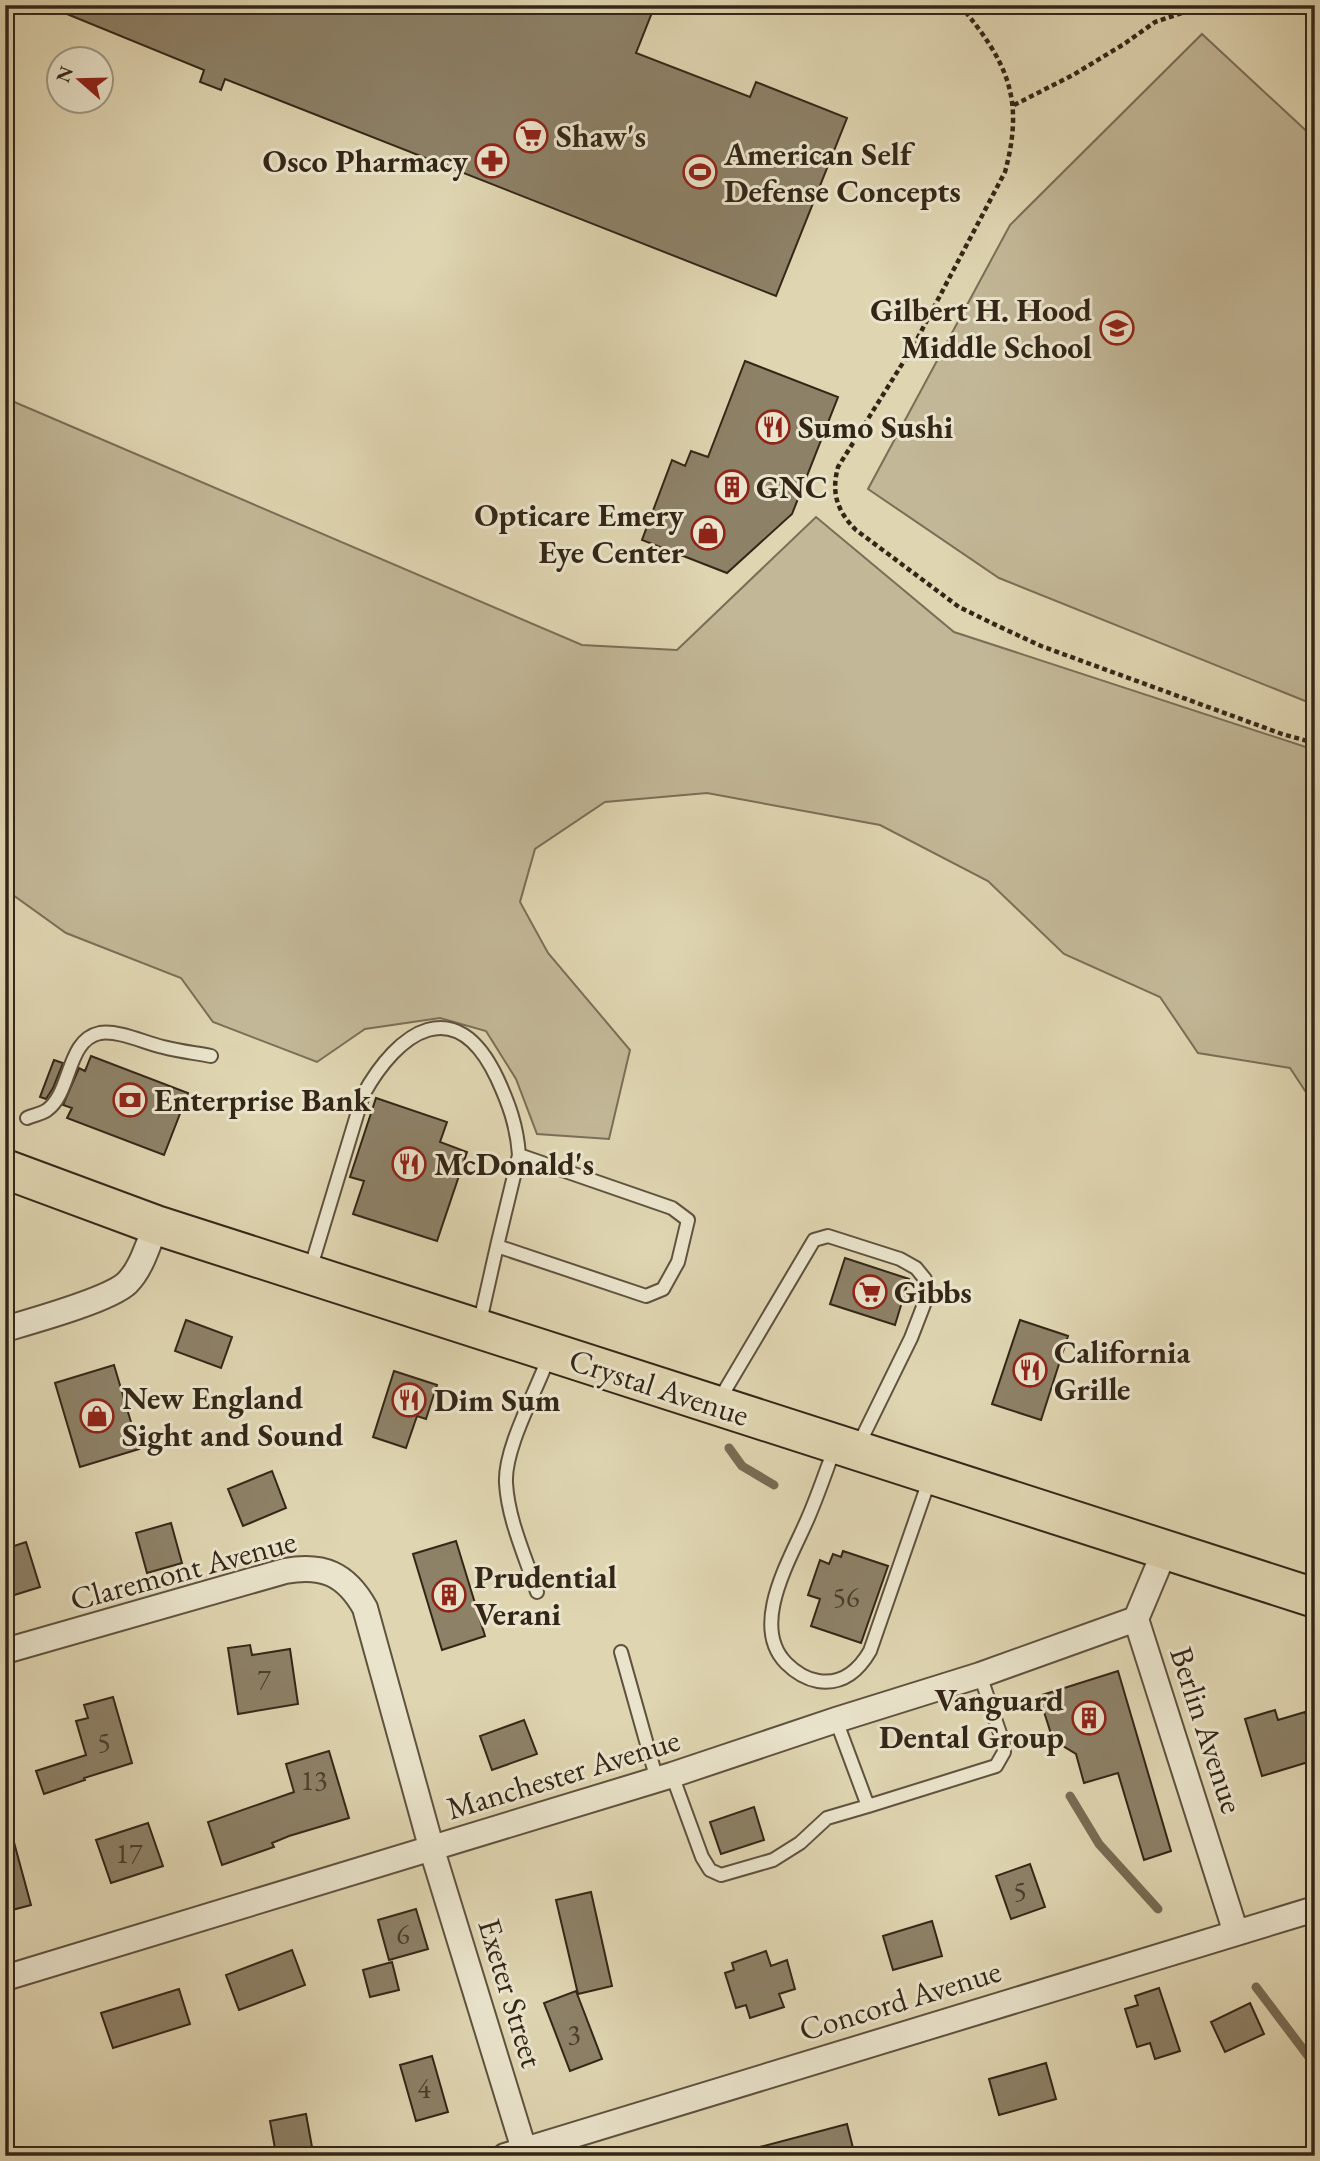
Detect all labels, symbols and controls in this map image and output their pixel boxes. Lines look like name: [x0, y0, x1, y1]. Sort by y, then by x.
north arrow: [46, 46, 116, 116]
text: N: [50, 62, 79, 86]
place label: Shaw's: [556, 115, 646, 157]
supermarket icon: Shaw's: [512, 117, 550, 155]
place label: American Self Defense Concepts: [723, 133, 961, 212]
place label: Osco Pharmacy: [263, 140, 469, 182]
pharmacy icon: Osco Pharmacy: [473, 142, 511, 180]
sports icon: American Self Defense Concepts: [681, 153, 719, 191]
place label: Gilbert H. Hood Middle School: [870, 289, 1092, 368]
school or university icon: Gilbert H. Hood Middle School: [1098, 309, 1136, 347]
place label: Sumo Sushi: [798, 406, 954, 448]
restaurant icon: Sumo Sushi: [754, 408, 792, 446]
place label: GNC: [756, 466, 828, 508]
building icon: GNC: [713, 468, 751, 506]
place label: Opticare Emery Eye Center: [474, 494, 685, 573]
shop icon: Opticare Emery Eye Center: [689, 514, 727, 552]
place label: Enterprise Bank: [154, 1079, 372, 1121]
bank icon: Enterprise Bank: [111, 1081, 149, 1119]
place label: McDonald's: [434, 1143, 594, 1185]
restaurant icon: McDonald's: [390, 1145, 428, 1183]
place label: Gibbs: [894, 1271, 972, 1313]
supermarket icon: Gibbs: [851, 1273, 889, 1311]
place label: California Grille: [1054, 1331, 1191, 1410]
street label: Crystal Avenue: [564, 1338, 754, 1436]
restaurant icon: California Grille: [1011, 1351, 1049, 1389]
place label: New England Sight and Sound: [122, 1377, 344, 1456]
place label: Dim Sum: [434, 1379, 561, 1421]
restaurant icon: Dim Sum: [390, 1381, 428, 1419]
shop icon: New England Sight and Sound: [78, 1397, 116, 1435]
street label: Claremont Avenue: [65, 1520, 301, 1620]
place label: Prudential Verani: [474, 1556, 617, 1635]
building icon: Prudential Verani: [430, 1576, 468, 1614]
house number: 56: [833, 1579, 859, 1615]
street label: Berlin Avenue: [1160, 1641, 1254, 1819]
house number: 7: [257, 1661, 271, 1697]
place label: Vanguard Dental Group: [879, 1679, 1064, 1758]
building icon: Vanguard Dental Group: [1070, 1699, 1108, 1737]
street label: Manchester Avenue: [441, 1719, 685, 1829]
house number: 5: [97, 1724, 111, 1760]
house number: 13: [301, 1762, 327, 1798]
house number: 17: [116, 1835, 143, 1871]
house number: 5: [1013, 1873, 1027, 1909]
street label: Exeter Street: [468, 1914, 554, 2072]
house number: 6: [396, 1916, 410, 1952]
street label: Concord Avenue: [794, 1949, 1006, 2051]
house number: 3: [567, 2016, 581, 2052]
house number: 4: [417, 2070, 431, 2106]

